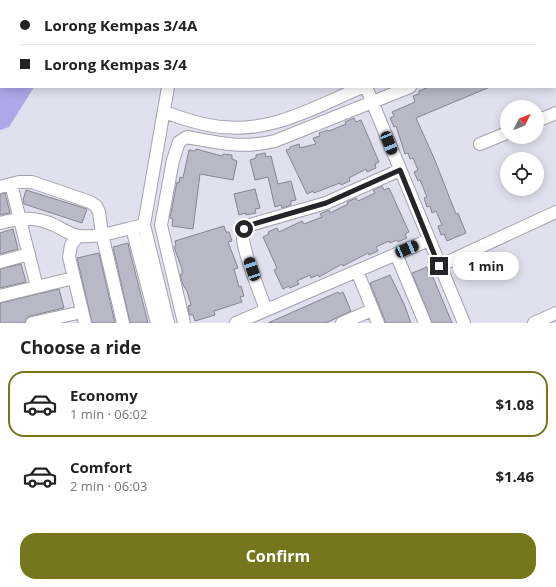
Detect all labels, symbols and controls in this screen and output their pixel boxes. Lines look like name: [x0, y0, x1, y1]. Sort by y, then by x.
text: Lorong Kempas 3/4A: [44, 15, 197, 35]
text: Lorong Kempas 3/4: [44, 54, 187, 74]
north arrow: [500, 100, 544, 144]
map controls: [500, 100, 544, 196]
car: [379, 130, 399, 156]
button: locate: [500, 152, 544, 196]
route start: [235, 220, 253, 238]
car: [394, 239, 420, 259]
callout: 1 min: [453, 252, 519, 280]
car: [242, 256, 262, 282]
route end: [430, 257, 448, 275]
text: 1 min: [468, 257, 504, 275]
text: Choose a ride: [20, 335, 141, 359]
text: Economy: [70, 385, 138, 405]
icon: car: [22, 386, 58, 422]
text: $1.08: [495, 394, 534, 414]
text: 1 min · 06:02: [70, 405, 147, 423]
text: Comfort: [70, 457, 132, 477]
icon: car: [22, 458, 58, 494]
text: $1.46: [495, 466, 534, 486]
text: 2 min · 06:03: [70, 477, 147, 495]
button: Confirm: [20, 533, 536, 579]

